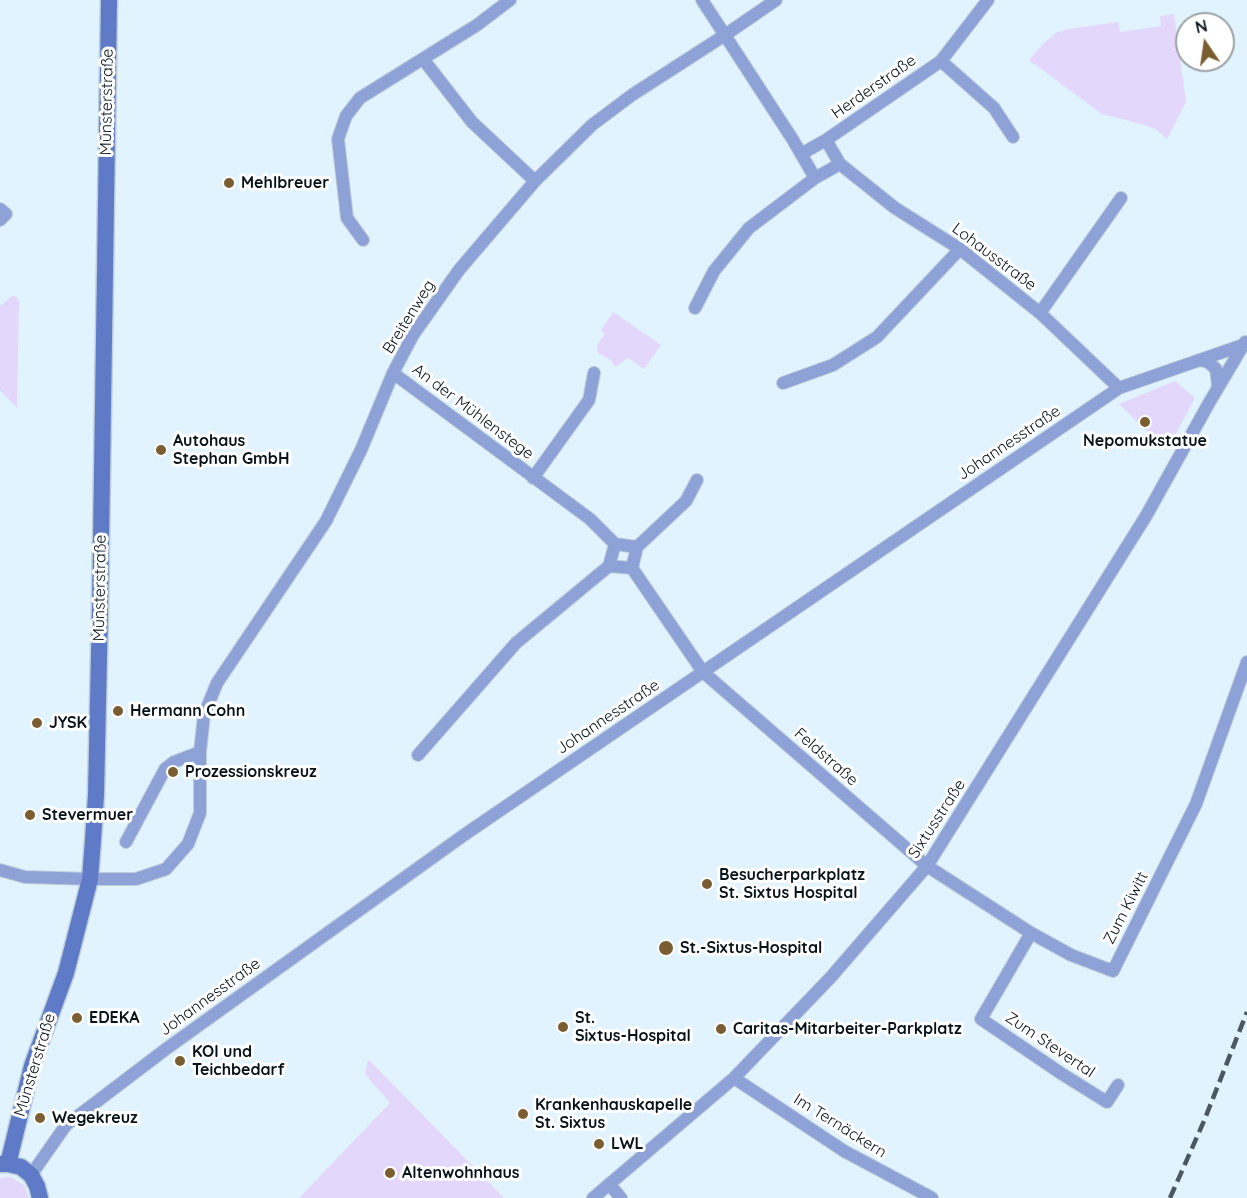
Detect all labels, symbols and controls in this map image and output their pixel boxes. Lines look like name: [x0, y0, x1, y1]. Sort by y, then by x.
north arrow: [1175, 12, 1235, 72]
text: N: [1193, 15, 1209, 37]
street label: Münsterstraße: [96, 48, 118, 156]
street label: Herderstraße: [828, 51, 920, 123]
place label: Mehlbreuer: [241, 173, 329, 193]
marker: Mehlbreuer: [222, 176, 236, 190]
street label: Lohausstraße: [948, 219, 1040, 295]
street label: Breitenweg: [379, 277, 439, 357]
street label: An der Mühlenstege: [409, 360, 537, 464]
street label: Johannesstraße: [954, 401, 1064, 485]
marker: Nepomukstatue: [1138, 415, 1152, 429]
place label: Autohaus Stephan GmbH: [173, 431, 289, 469]
place label: Nepomukstatue: [1083, 431, 1207, 451]
marker: Autohaus Stephan GmbH: [154, 443, 168, 457]
street label: Münsterstraße: [89, 534, 111, 642]
street label: Johannesstraße: [553, 675, 663, 759]
place label: Hermann Cohn: [130, 701, 245, 721]
marker: Hermann Cohn: [111, 704, 125, 718]
place label: JYSK: [49, 713, 87, 733]
marker: JYSK: [30, 716, 44, 730]
street label: Feldstraße: [790, 724, 862, 790]
place label: Prozessionskreuz: [185, 762, 317, 782]
marker: Prozessionskreuz: [166, 765, 180, 779]
street label: Sixtusstraße: [904, 776, 970, 862]
place label: Stevermuer: [42, 805, 133, 825]
marker: Stevermuer: [23, 808, 37, 822]
place label: Besucherparkplatz St. Sixtus Hospital: [719, 865, 865, 903]
street label: Zum Kiwitt: [1100, 869, 1152, 947]
marker: Besucherparkplatz St. Sixtus Hospital: [700, 877, 714, 891]
place label: St.-Sixtus-Hospital: [680, 938, 822, 958]
marker: St.-Sixtus-Hospital: [657, 939, 675, 957]
street label: Johannesstraße: [156, 954, 264, 1040]
place label: EDEKA: [89, 1008, 139, 1028]
place label: St. Sixtus-Hospital: [575, 1008, 691, 1046]
street label: Zum Stevertal: [1002, 1008, 1098, 1082]
street label: Münsterstraße: [10, 1011, 60, 1119]
marker: EDEKA: [70, 1011, 84, 1025]
place label: Caritas-Mitarbeiter-Parkplatz: [733, 1019, 962, 1039]
marker: St. Sixtus-Hospital: [556, 1020, 570, 1034]
marker: Caritas-Mitarbeiter-Parkplatz: [714, 1022, 728, 1036]
place label: KOI und Teichbedarf: [192, 1042, 285, 1080]
marker: KOI und Teichbedarf: [173, 1054, 187, 1068]
street label: Im Ternäckern: [790, 1090, 890, 1162]
place label: Krankenhauskapelle St. Sixtus: [535, 1095, 692, 1133]
marker: Krankenhauskapelle St. Sixtus: [516, 1107, 530, 1121]
place label: Wegekreuz: [52, 1108, 138, 1128]
marker: Wegekreuz: [33, 1111, 47, 1125]
place label: LWL: [611, 1134, 644, 1154]
marker: LWL: [592, 1137, 606, 1151]
place label: Altenwohnhaus: [402, 1163, 519, 1183]
marker: Altenwohnhaus: [383, 1166, 397, 1180]

